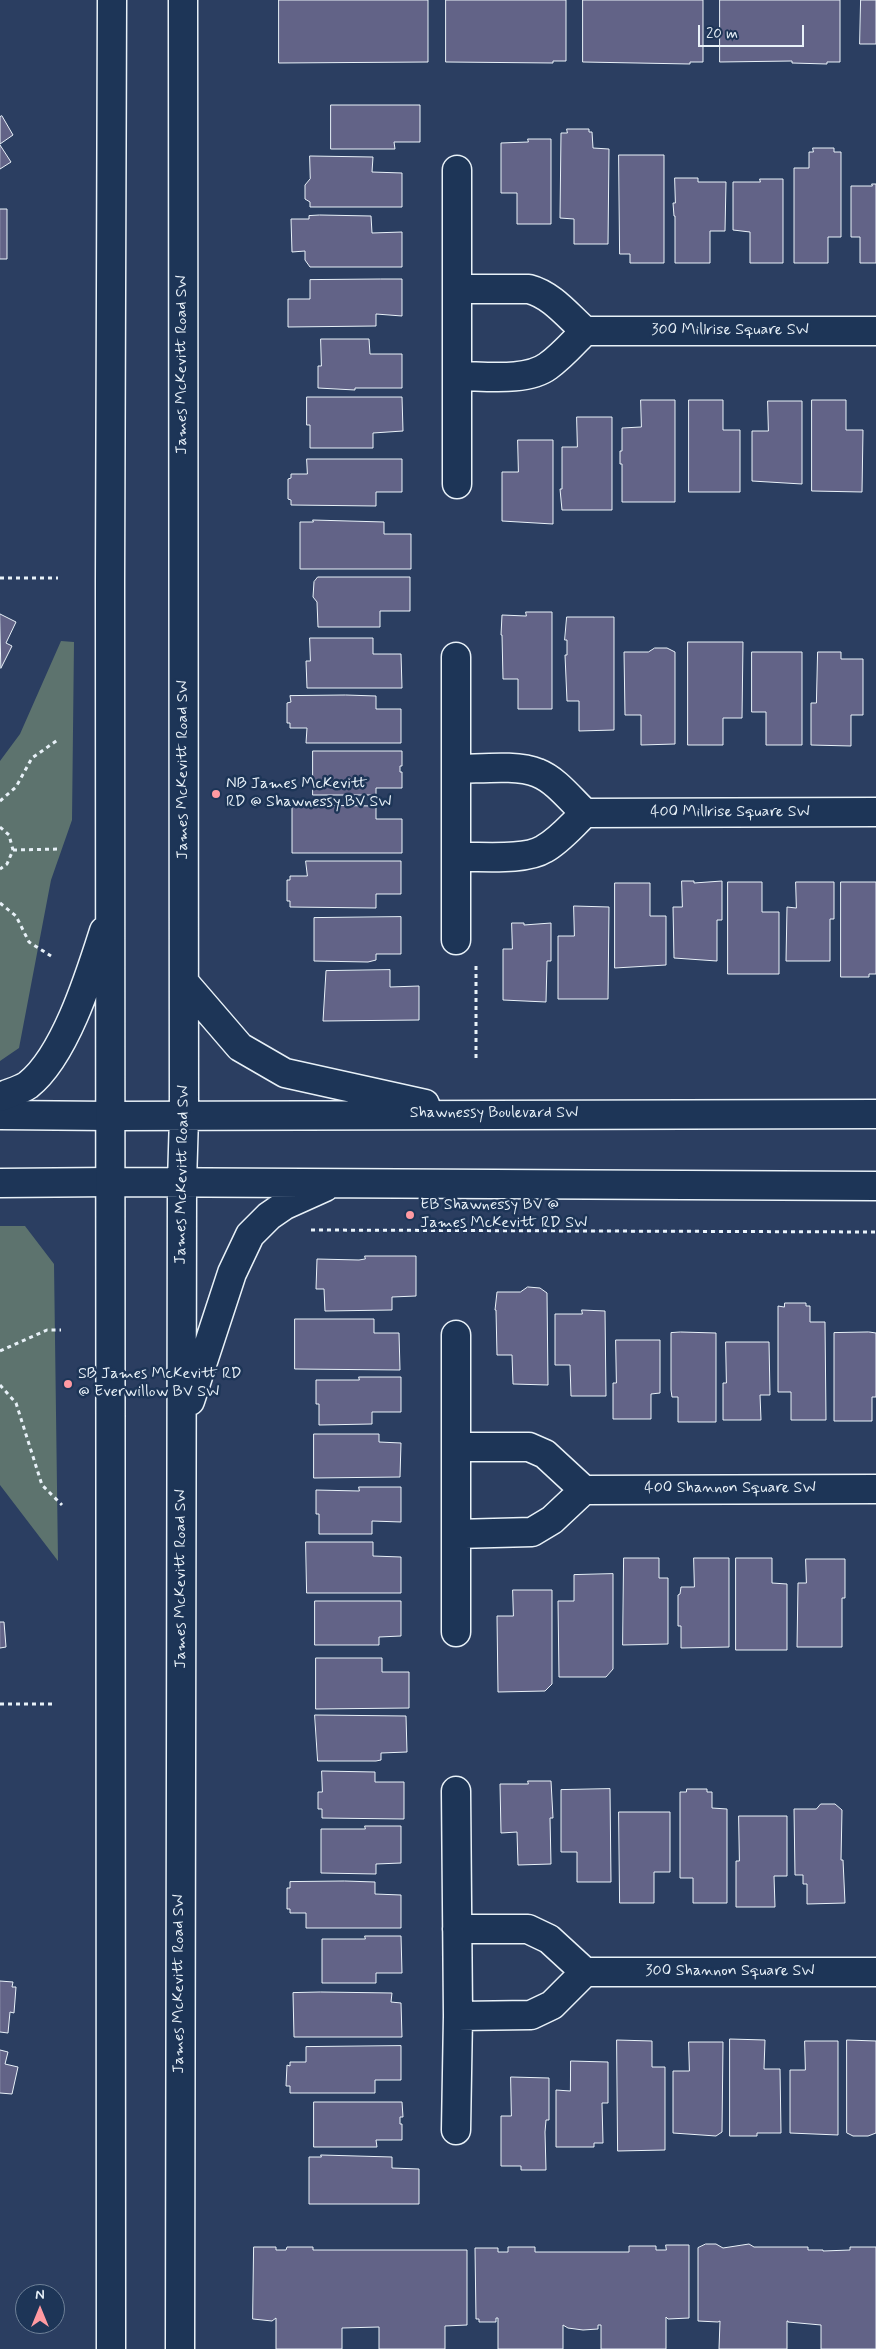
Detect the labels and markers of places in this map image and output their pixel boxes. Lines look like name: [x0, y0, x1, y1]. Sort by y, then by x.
place label: NB James McKevitt RD @ Shawnessy BV SW: [226, 775, 392, 813]
marker: NB James McKevitt RD @ Shawnessy BV SW: [210, 788, 222, 800]
place label: EB Shawnessy BV @ James McKevitt RD SW: [420, 1196, 587, 1234]
marker: EB Shawnessy BV @ James McKevitt RD SW: [404, 1209, 416, 1221]
place label: SB James McKevitt RD @ Everwillow BV SW: [78, 1365, 242, 1403]
marker: SB James McKevitt RD @ Everwillow BV SW: [62, 1378, 74, 1390]

